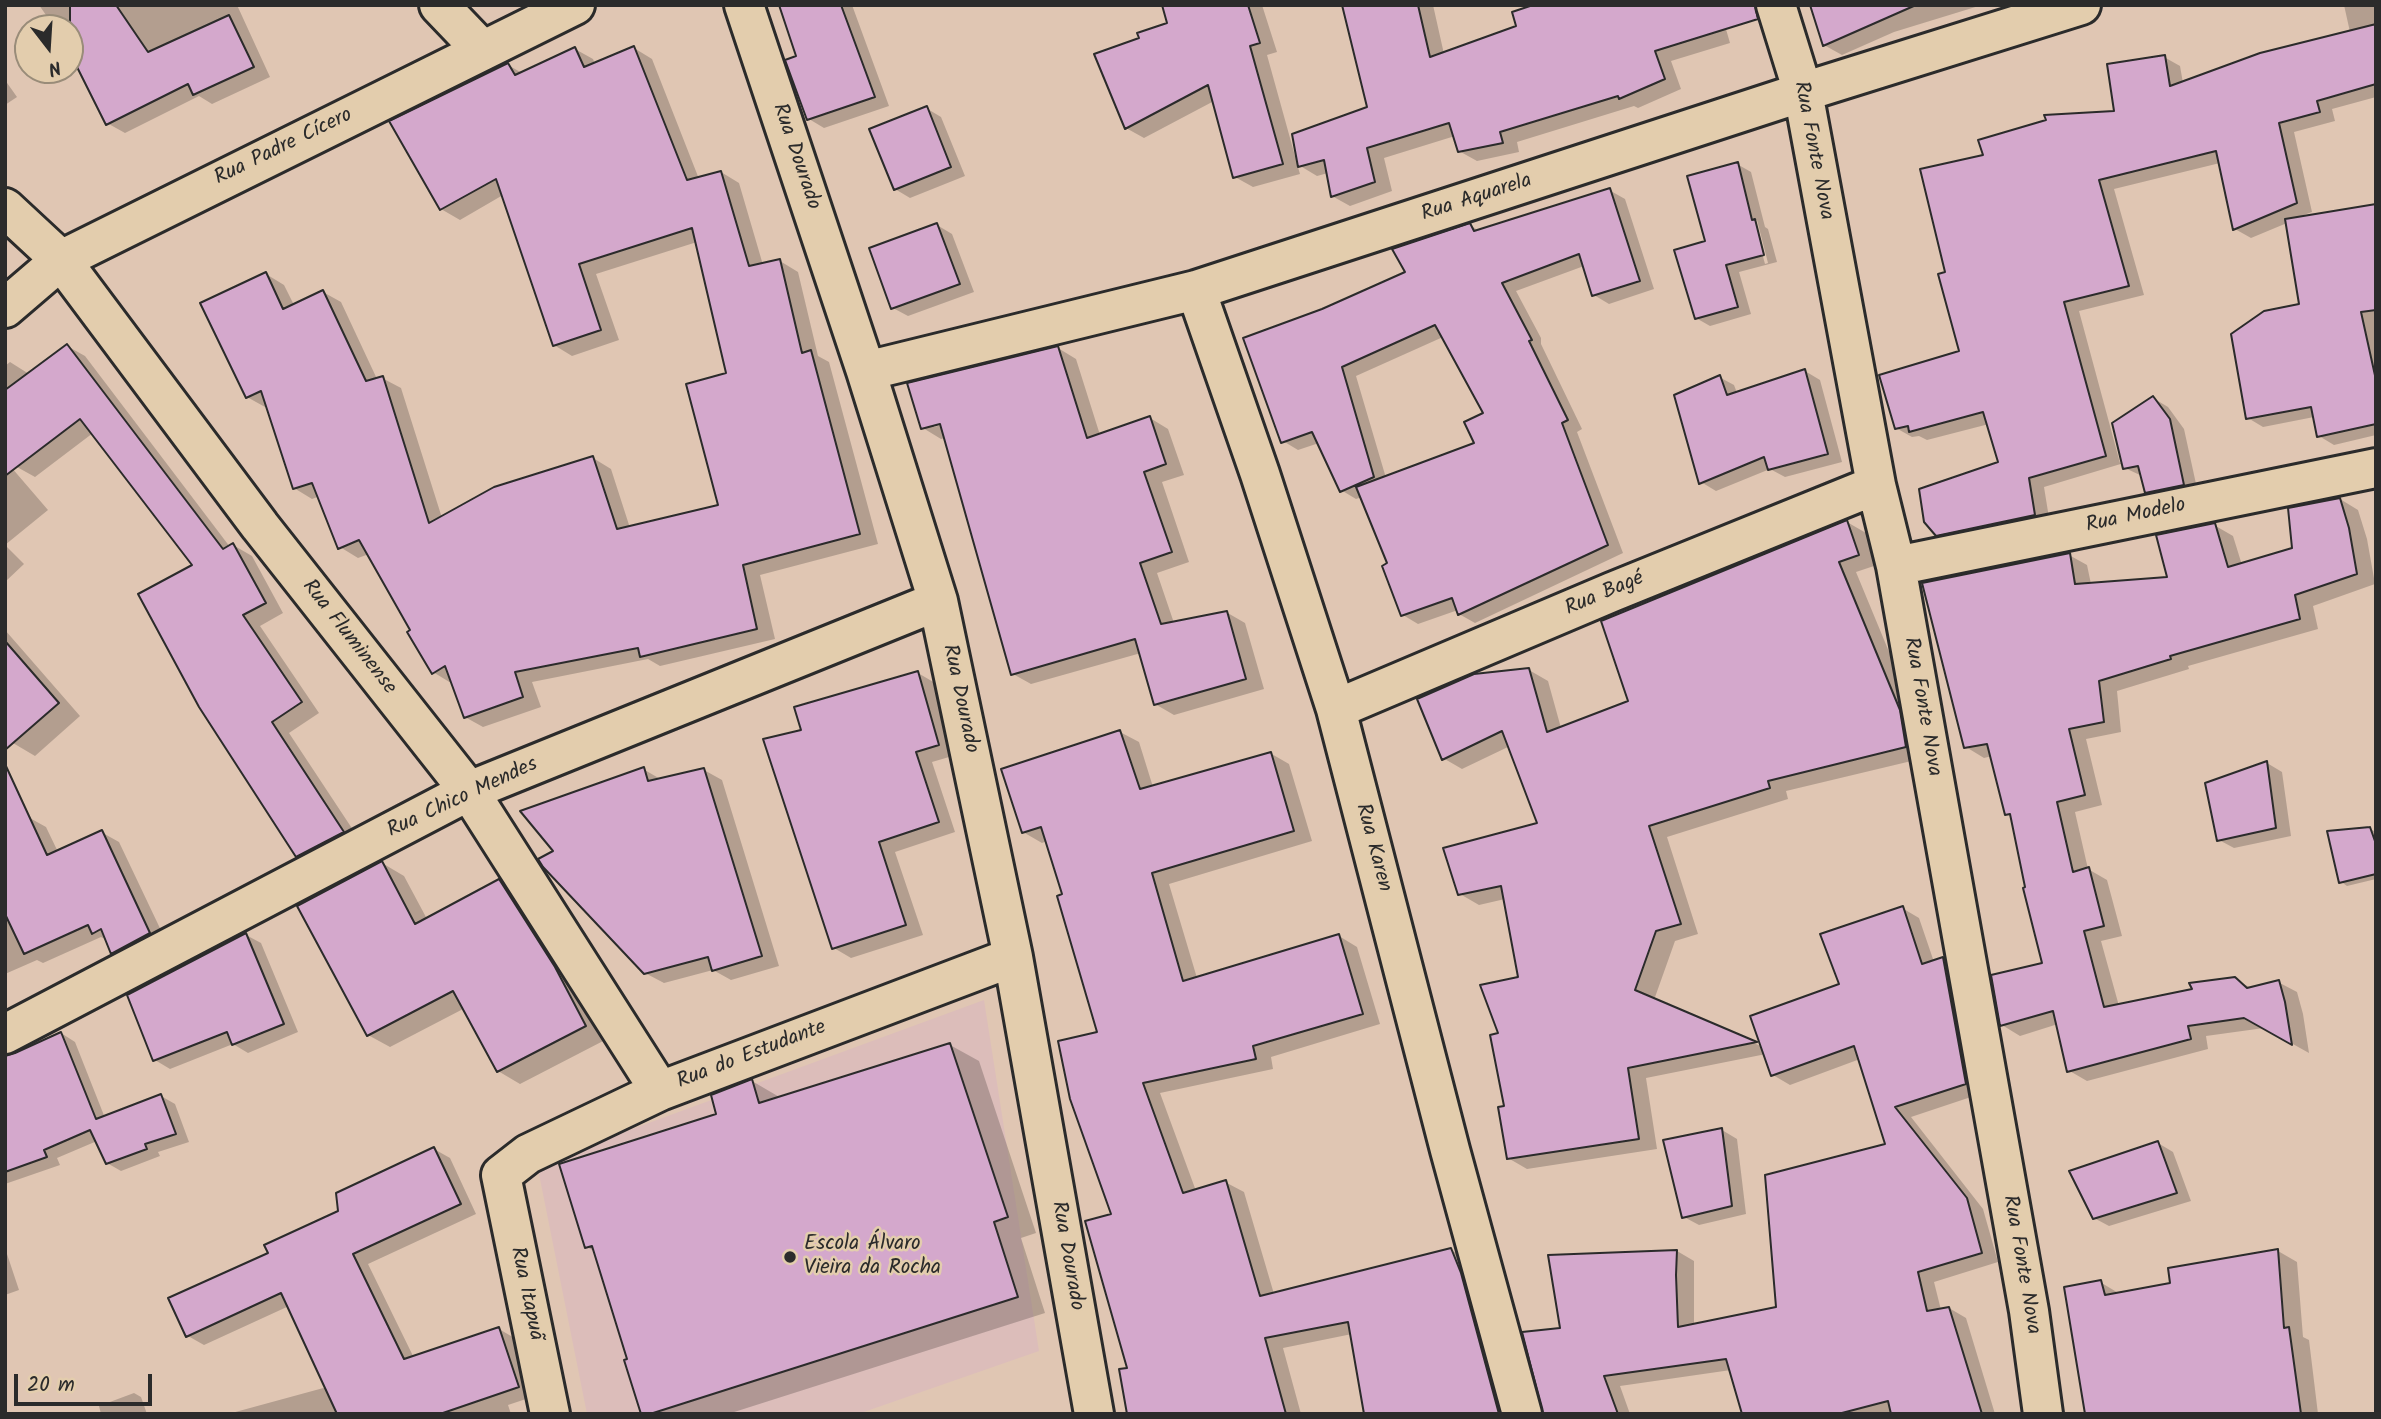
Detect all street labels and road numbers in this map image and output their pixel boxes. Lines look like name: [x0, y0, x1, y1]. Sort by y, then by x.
street label: Rua Fonte Nova: [1786, 80, 1838, 222]
street label: Rua Dourado: [765, 101, 825, 213]
street label: Rua Padre Cícero: [211, 104, 357, 192]
street label: Rua Aquarela: [1419, 169, 1535, 229]
street label: Rua Modelo: [2084, 494, 2188, 540]
street label: Rua Bagé: [1562, 567, 1648, 623]
street label: Rua Fluminense: [295, 576, 401, 700]
street label: Rua Fonte Nova: [1896, 635, 1946, 779]
street label: Rua Dourado: [935, 642, 983, 756]
street label: Rua Chico Mendes: [384, 753, 542, 845]
street label: Rua Karen: [1348, 801, 1396, 895]
street label: Rua do Estudante: [674, 1016, 830, 1096]
street label: Rua Fonte Nova: [1995, 1193, 2045, 1337]
street label: Rua Dourado: [1044, 1199, 1088, 1313]
street label: Rua Itapuã: [503, 1245, 547, 1343]

